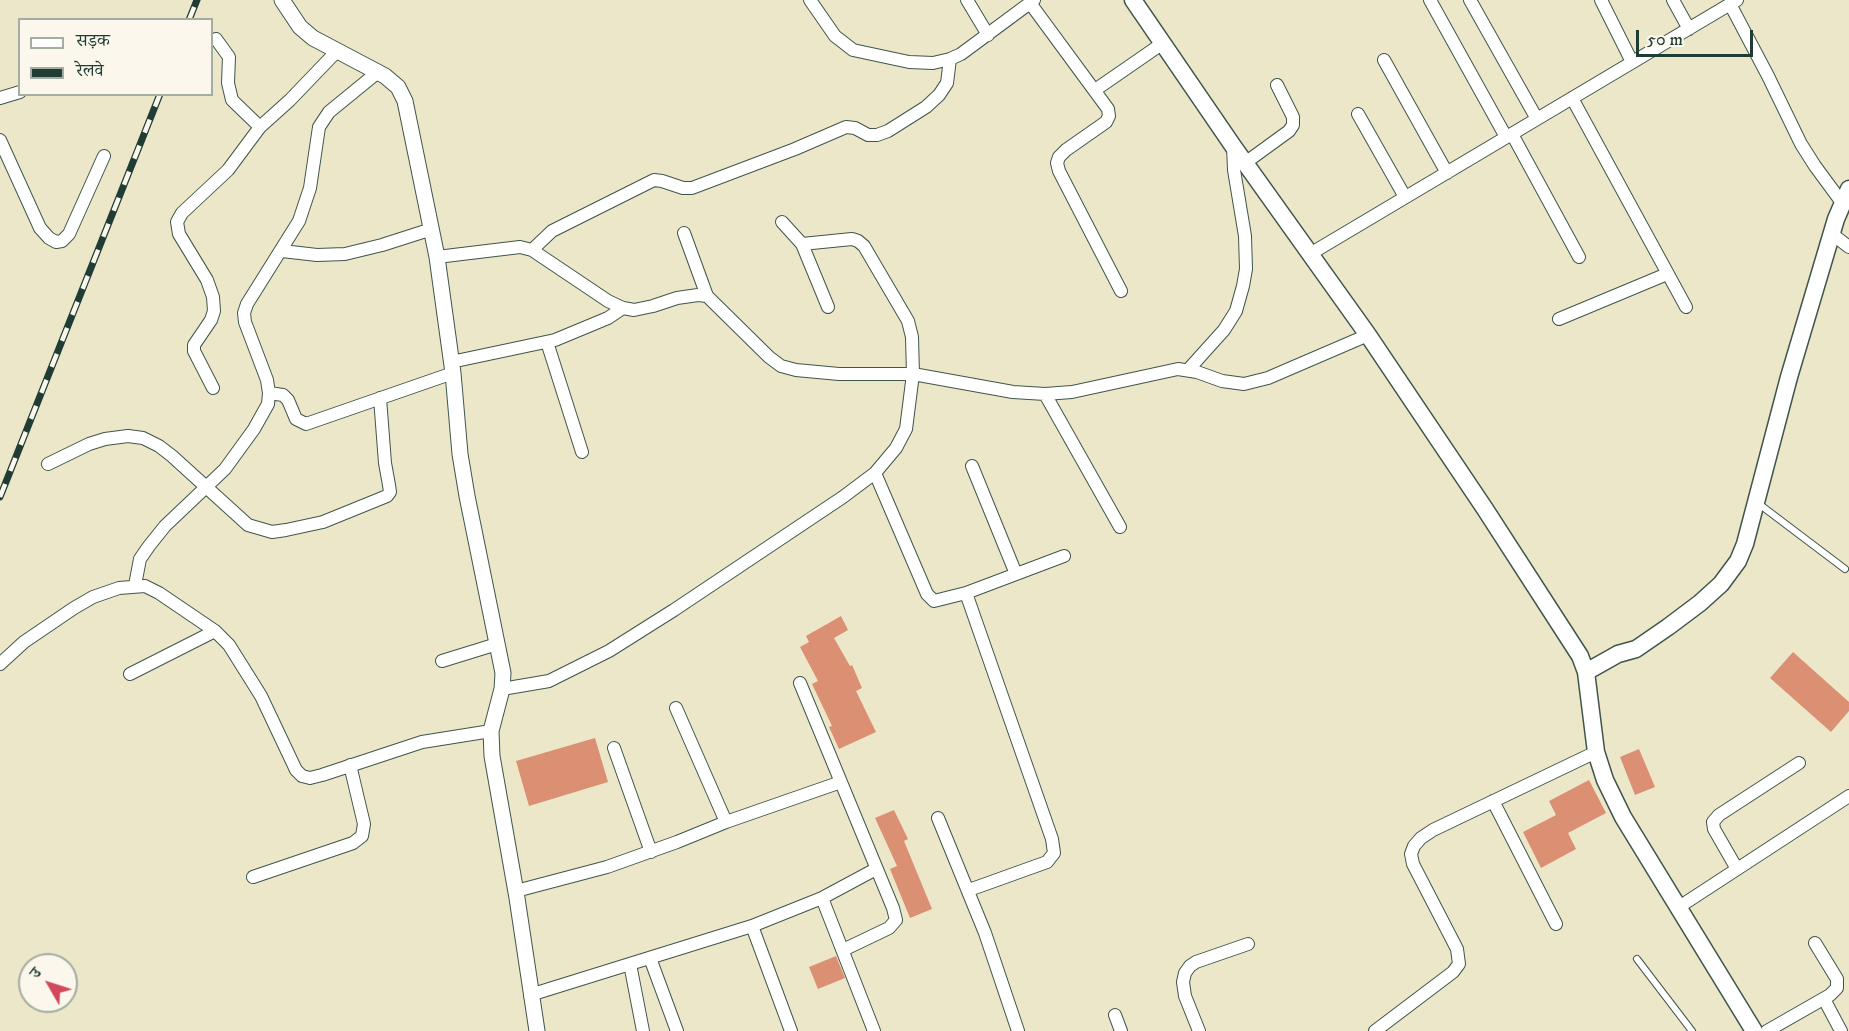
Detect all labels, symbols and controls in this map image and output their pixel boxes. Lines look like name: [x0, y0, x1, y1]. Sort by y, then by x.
legend: [18, 18, 213, 96]
scale bar: [1639, 18, 1756, 56]
text: 50 m: [1647, 29, 1683, 51]
text: सड़क: [76, 30, 110, 52]
text: रेलवे: [76, 60, 104, 82]
north arrow: [18, 953, 78, 1013]
text: उ: [25, 963, 46, 982]

